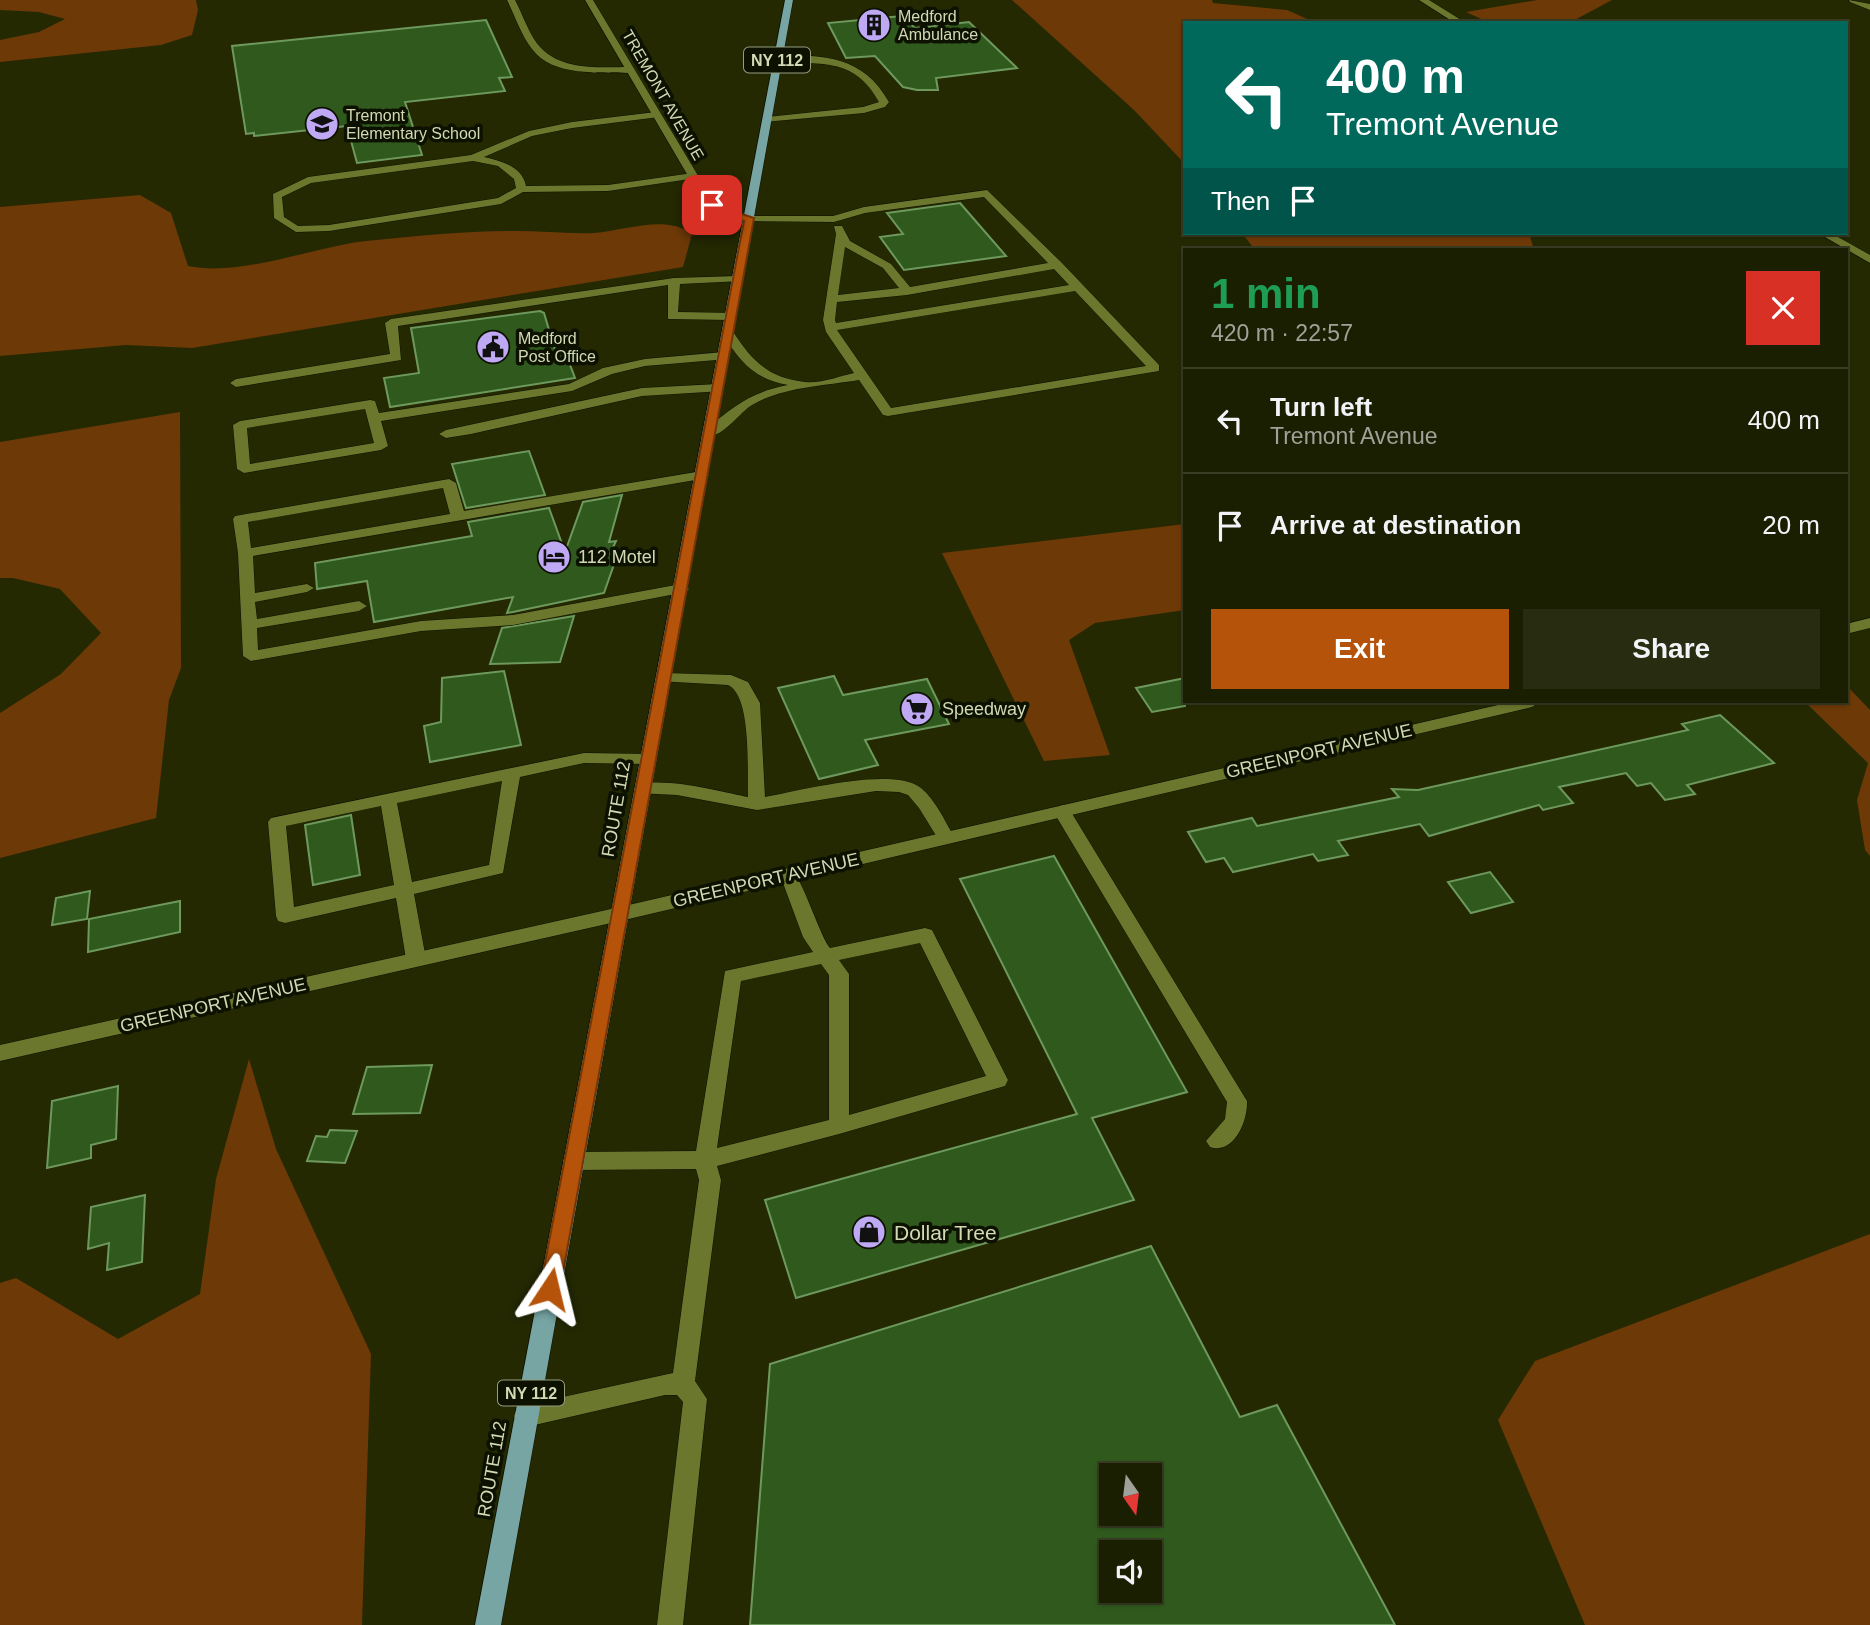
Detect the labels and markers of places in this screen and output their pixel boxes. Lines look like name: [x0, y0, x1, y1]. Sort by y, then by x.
building icon: Medford Ambulance: [855, 6, 893, 44]
place label: Medford Ambulance: [898, 8, 978, 43]
school or university icon: Tremont Elementary School: [303, 105, 341, 143]
place label: Tremont Elementary School: [346, 107, 480, 142]
pin: [682, 175, 742, 235]
public building icon: Medford Post Office: [474, 328, 512, 366]
place label: Medford Post Office: [518, 330, 596, 365]
hotel icon: 112 Motel: [535, 538, 573, 576]
place label: 112 Motel: [578, 547, 656, 567]
supermarket icon: Speedway: [898, 690, 936, 728]
place label: Speedway: [942, 699, 1026, 719]
shop icon: Dollar Tree: [850, 1213, 888, 1251]
place label: Dollar Tree: [894, 1221, 997, 1244]

